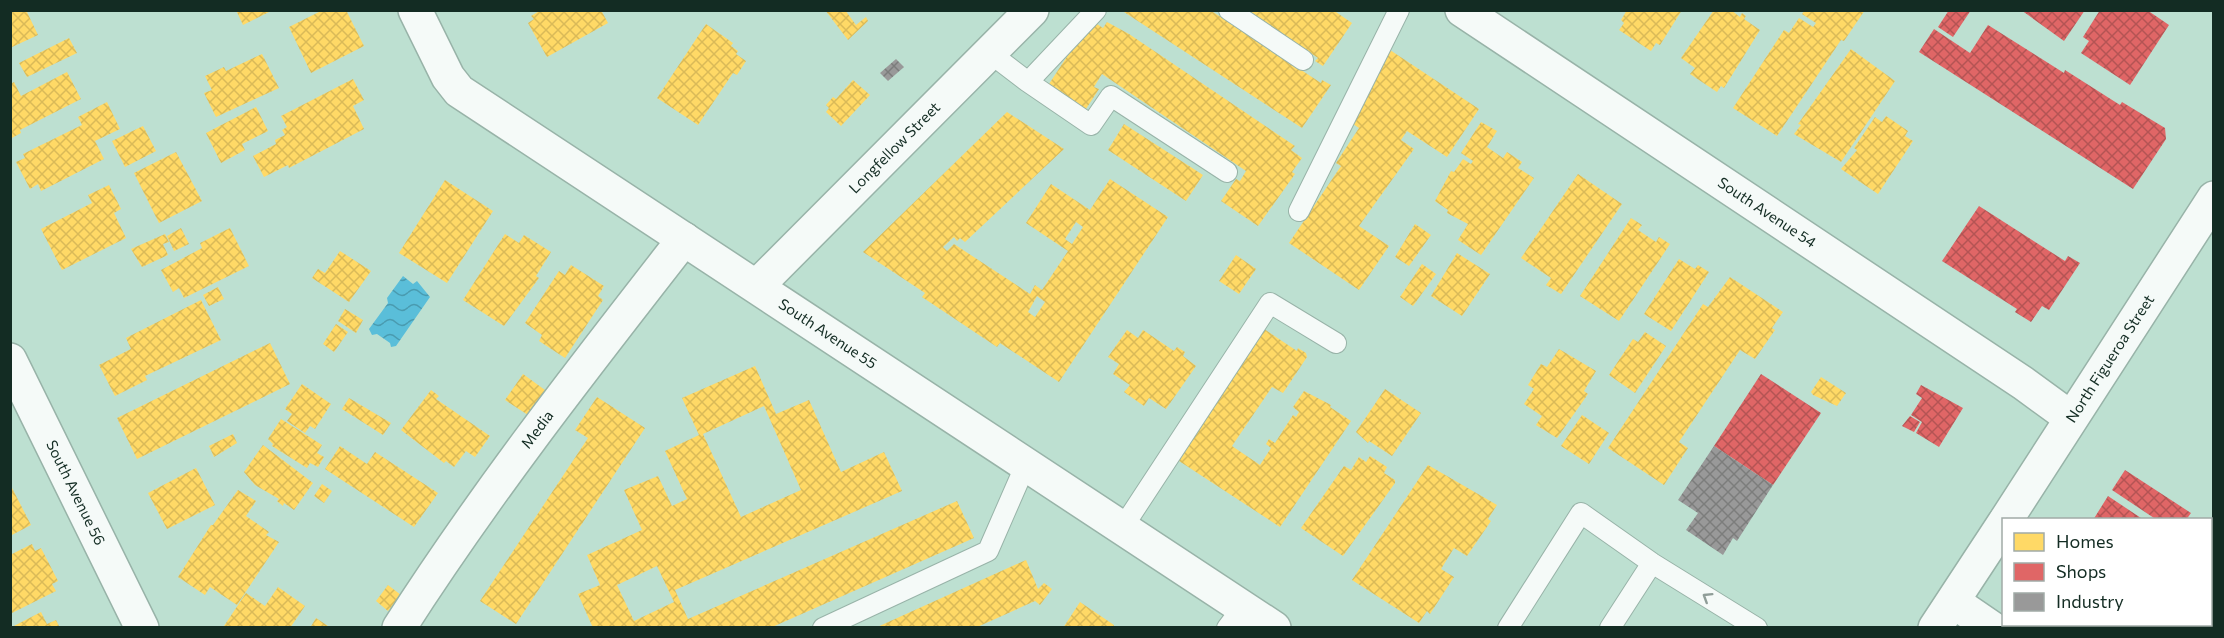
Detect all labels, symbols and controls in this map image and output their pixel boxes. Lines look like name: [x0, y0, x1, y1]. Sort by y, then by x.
street label: Longfellow Street: [845, 98, 943, 197]
street label: South Avenue 54: [1715, 173, 1820, 251]
street label: North Figueroa Street: [2061, 291, 2157, 426]
street label: South Avenue 55: [776, 294, 881, 372]
street label: Media: [517, 406, 557, 451]
street label: South Avenue 56: [43, 437, 110, 548]
legend: [2002, 518, 2212, 626]
text: Homes: [2056, 530, 2114, 552]
text: Shops: [2056, 560, 2106, 582]
text: Industry: [2056, 590, 2124, 612]
one-way arrow: [1703, 592, 1713, 604]

